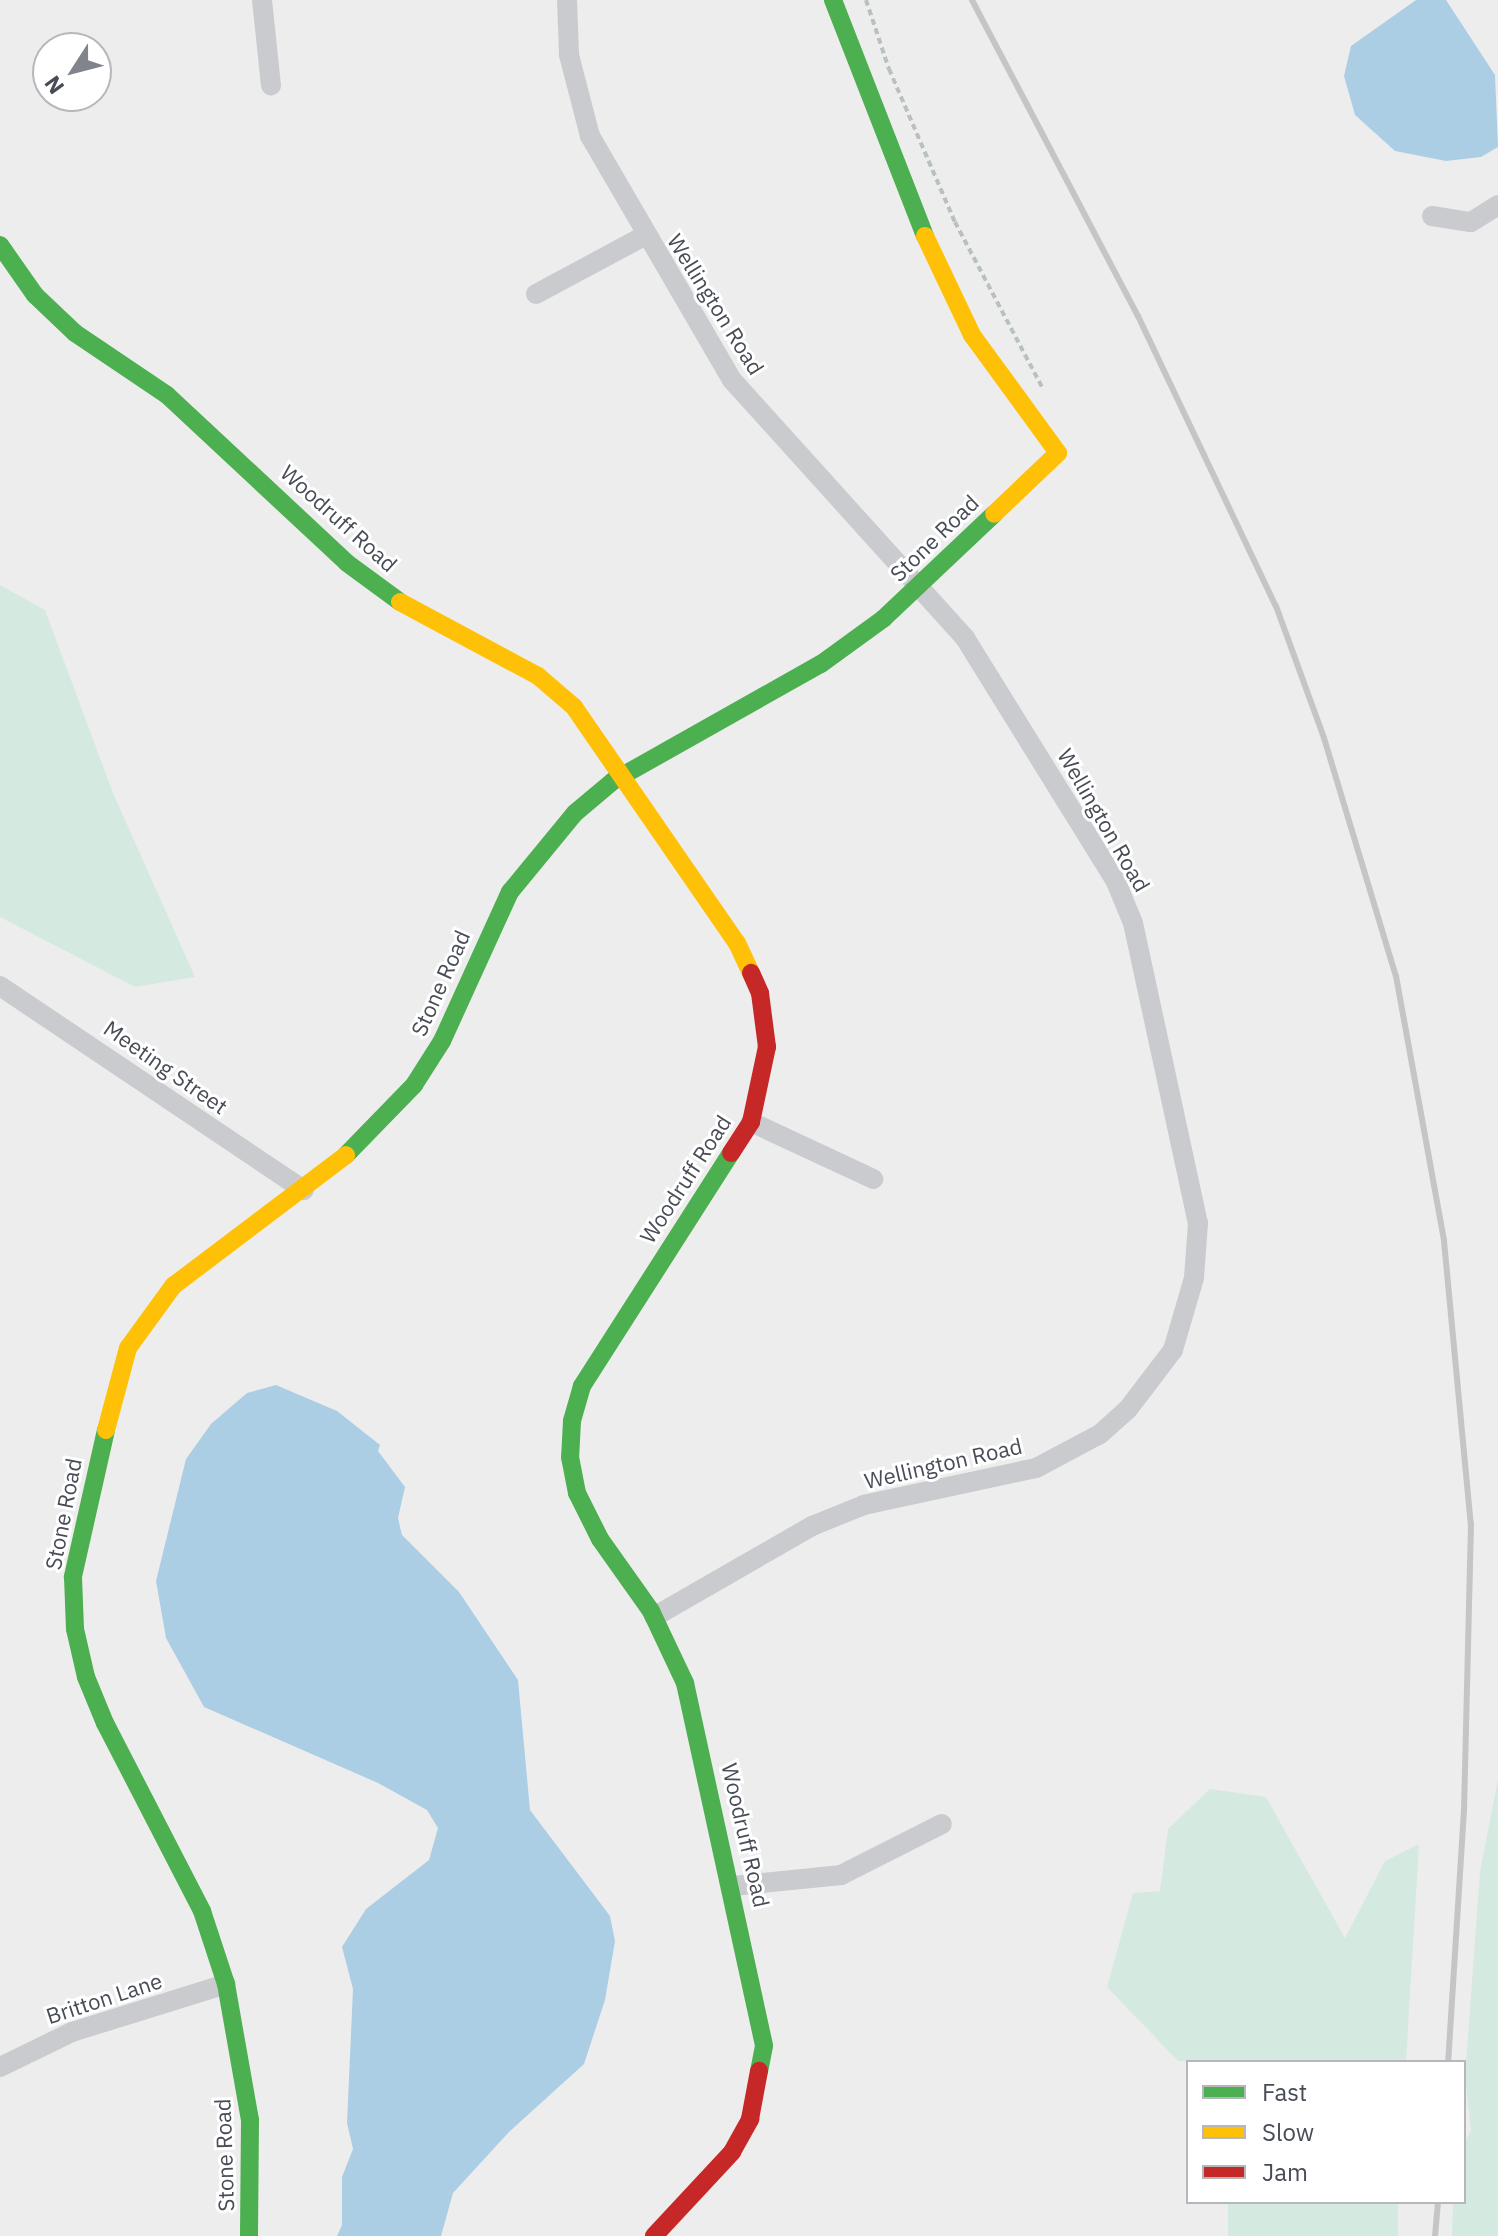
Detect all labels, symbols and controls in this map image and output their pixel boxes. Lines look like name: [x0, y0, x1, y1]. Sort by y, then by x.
north arrow: [32, 32, 112, 112]
text: N: [37, 70, 70, 100]
street label: Wellington Road: [662, 229, 770, 379]
street label: Woodruff Road: [275, 459, 403, 577]
street label: Stone Road: [884, 489, 984, 587]
street label: Wellington Road: [1052, 744, 1156, 896]
street label: Stone Road: [405, 926, 475, 1040]
street label: Meeting Street: [99, 1015, 233, 1119]
street label: Woodruff Road: [634, 1110, 736, 1248]
street label: Wellington Road: [862, 1432, 1024, 1494]
street label: Stone Road: [39, 1456, 87, 1572]
street label: Woodruff Road: [717, 1760, 775, 1910]
street label: Britton Lane: [43, 1967, 165, 2029]
legend: [1186, 2060, 1466, 2204]
text: Fast: [1262, 2076, 1307, 2108]
street label: Stone Road: [209, 2098, 239, 2212]
text: Slow: [1262, 2116, 1314, 2148]
text: Jam: [1262, 2156, 1308, 2188]

